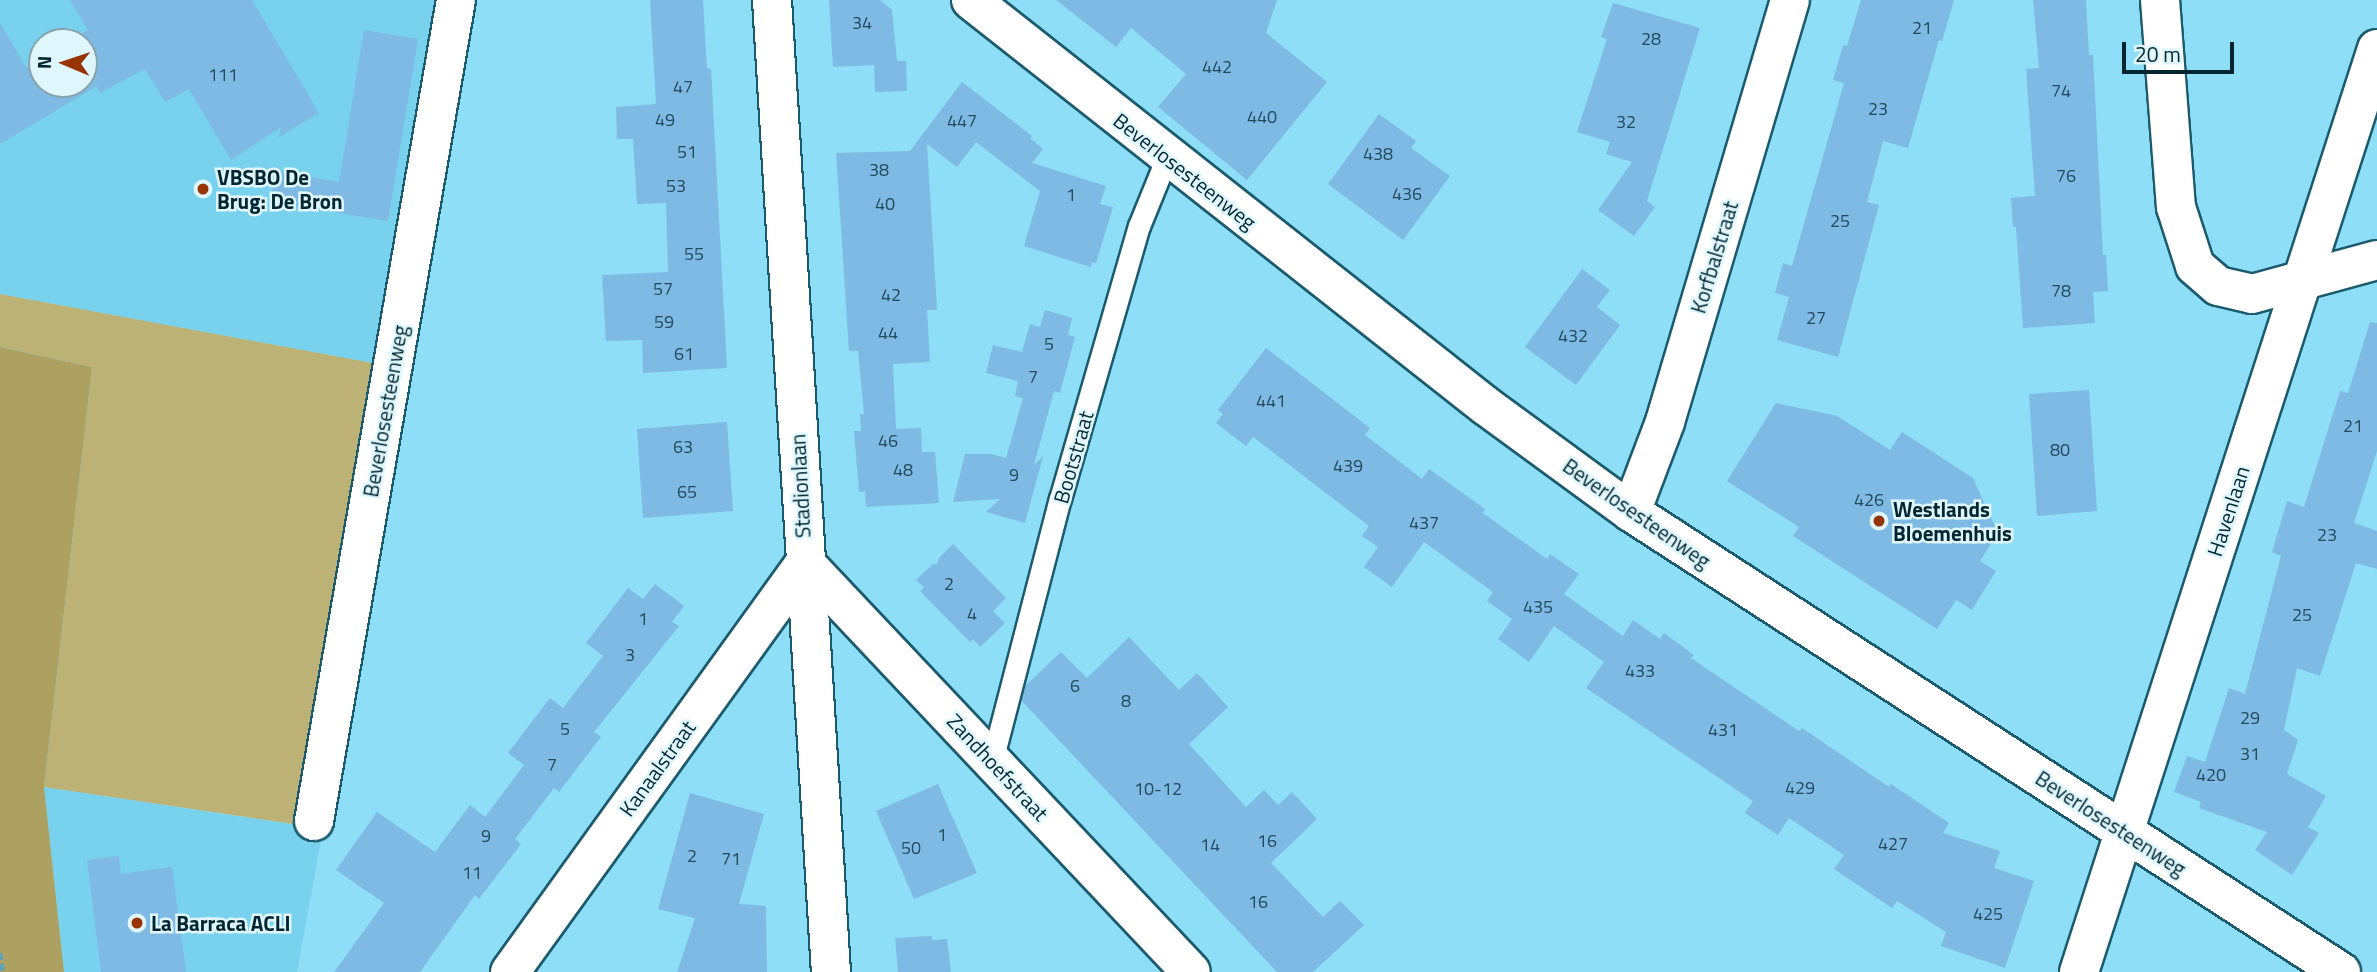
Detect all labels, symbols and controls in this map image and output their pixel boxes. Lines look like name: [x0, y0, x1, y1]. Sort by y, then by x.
house number: 34: [852, 12, 872, 34]
house number: 21: [1912, 17, 1932, 39]
north arrow: [28, 28, 98, 98]
house number: 28: [1641, 28, 1661, 50]
scale bar: [2125, 28, 2237, 72]
text: 20 m: [2135, 38, 2181, 70]
text: N: [29, 55, 58, 69]
house number: 442: [1202, 56, 1232, 78]
house number: 111: [208, 64, 238, 86]
house number: 47: [673, 76, 693, 98]
house number: 74: [2051, 80, 2071, 102]
house number: 23: [1868, 98, 1888, 120]
house number: 440: [1247, 106, 1277, 128]
street label: Beverlosesteenweg: [1109, 107, 1261, 235]
house number: 49: [655, 109, 675, 131]
house number: 447: [947, 110, 977, 132]
house number: 32: [1616, 111, 1636, 133]
house number: 51: [677, 141, 697, 163]
house number: 438: [1363, 143, 1393, 165]
house number: 38: [869, 159, 889, 181]
place label: VBSBO De Brug: De Bron: [217, 164, 343, 214]
house number: 76: [2056, 165, 2076, 187]
house number: 53: [666, 175, 686, 197]
marker: VBSBO De Brug: De Bron: [195, 181, 211, 197]
house number: 436: [1392, 183, 1422, 205]
house number: 1: [1066, 184, 1076, 206]
house number: 40: [875, 193, 895, 215]
street label: Korfbalstraat: [1685, 198, 1743, 316]
house number: 25: [1830, 210, 1850, 232]
house number: 55: [684, 243, 704, 265]
house number: 57: [653, 278, 673, 300]
house number: 78: [2051, 280, 2071, 302]
house number: 42: [881, 284, 901, 306]
house number: 27: [1806, 307, 1826, 329]
house number: 59: [654, 311, 674, 333]
house number: 44: [878, 322, 898, 344]
street label: Beverlosesteenweg: [357, 323, 413, 499]
house number: 432: [1558, 325, 1588, 347]
house number: 5: [1044, 333, 1054, 355]
house number: 61: [674, 343, 694, 365]
house number: 7: [1028, 366, 1038, 388]
house number: 441: [1256, 390, 1286, 412]
street label: Bootstraat: [1048, 408, 1098, 506]
house number: 21: [2343, 415, 2363, 437]
house number: 46: [878, 430, 898, 452]
street label: Stadionlaan: [785, 433, 815, 539]
house number: 63: [673, 436, 693, 458]
house number: 80: [2050, 439, 2070, 461]
street label: Beverlosesteenweg: [1558, 453, 1716, 573]
house number: 439: [1333, 455, 1363, 477]
house number: 48: [893, 459, 913, 481]
street label: Havenlaan: [2202, 463, 2254, 559]
house number: 9: [1009, 464, 1019, 486]
house number: 65: [677, 481, 697, 503]
house number: 426: [1854, 489, 1884, 511]
place label: Westlands Bloemenhuis: [1893, 496, 2012, 546]
house number: 437: [1409, 512, 1439, 534]
marker: Westlands Bloemenhuis: [1871, 513, 1887, 529]
house number: 23: [2317, 524, 2337, 546]
house number: 2: [944, 573, 954, 595]
house number: 435: [1523, 596, 1553, 618]
house number: 4: [967, 603, 977, 625]
house number: 25: [2292, 604, 2312, 626]
house number: 1: [638, 608, 648, 630]
house number: 3: [625, 644, 635, 666]
house number: 433: [1625, 660, 1655, 682]
house number: 6: [1070, 675, 1080, 697]
house number: 8: [1121, 690, 1131, 712]
house number: 29: [2240, 707, 2260, 729]
street label: Zandhoefstraat: [942, 708, 1054, 826]
street label: Kanaalstraat: [614, 715, 700, 821]
house number: 5: [560, 718, 570, 740]
house number: 431: [1708, 719, 1738, 741]
house number: 31: [2240, 743, 2260, 765]
house number: 7: [547, 754, 557, 776]
house number: 420: [2196, 764, 2226, 786]
street label: Beverlosesteenweg: [2031, 765, 2191, 881]
house number: 429: [1785, 777, 1815, 799]
house number: 10-12: [1134, 778, 1182, 800]
house number: 1: [937, 824, 947, 846]
house number: 9: [481, 825, 491, 847]
house number: 16: [1257, 830, 1277, 852]
house number: 427: [1878, 833, 1908, 855]
house number: 14: [1200, 834, 1220, 856]
house number: 50: [901, 837, 921, 859]
house number: 2: [687, 845, 697, 867]
house number: 71: [721, 848, 741, 870]
house number: 11: [462, 862, 482, 884]
house number: 16: [1248, 891, 1268, 913]
house number: 425: [1973, 903, 2003, 925]
place label: La Barraca ACLI: [151, 910, 291, 936]
marker: La Barraca ACLI: [129, 915, 145, 931]

